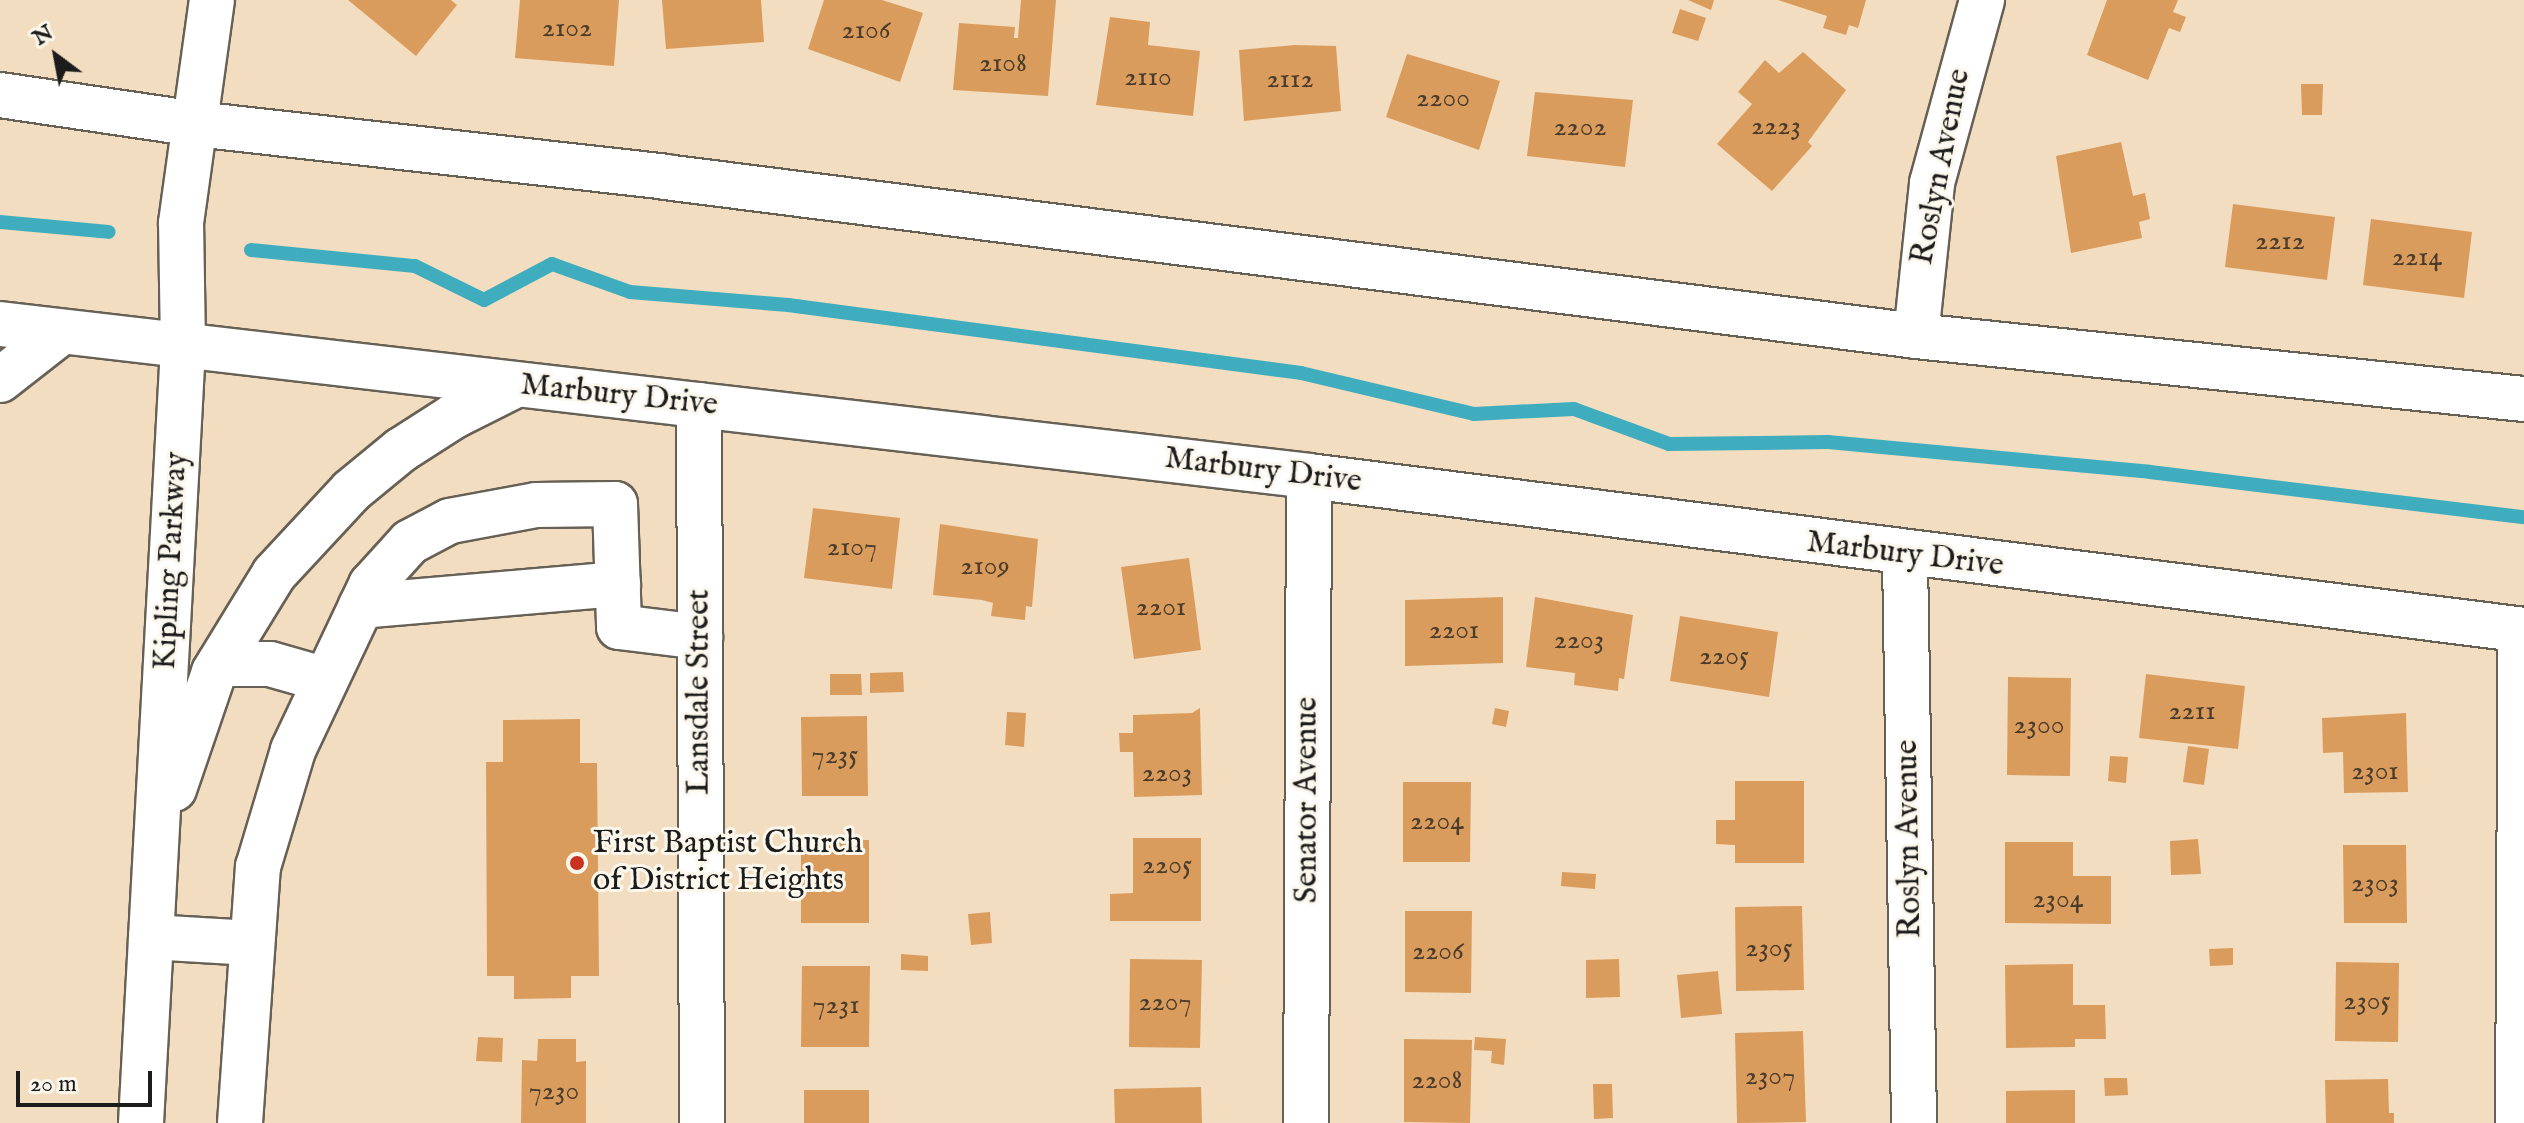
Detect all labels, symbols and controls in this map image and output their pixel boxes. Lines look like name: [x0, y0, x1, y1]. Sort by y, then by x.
house number: 2102: [542, 12, 592, 46]
house number: 2106: [842, 14, 890, 48]
north arrow: [16, 16, 96, 96]
text: N: [28, 19, 59, 53]
house number: 2108: [979, 47, 1027, 81]
house number: 2110: [1124, 61, 1172, 95]
house number: 2112: [1266, 63, 1314, 97]
street label: Roslyn Avenue: [1904, 66, 1980, 268]
house number: 2200: [1416, 82, 1470, 116]
house number: 2223: [1751, 110, 1801, 144]
house number: 2202: [1553, 111, 1607, 145]
house number: 2212: [2255, 225, 2305, 259]
house number: 2214: [2392, 241, 2442, 275]
street label: Marbury Drive: [518, 367, 720, 425]
street label: Marbury Drive: [1162, 440, 1364, 502]
street label: Kipling Parkway: [147, 451, 197, 671]
street label: Marbury Drive: [1804, 524, 2006, 586]
house number: 2107: [827, 531, 877, 565]
house number: 2109: [960, 550, 1010, 584]
street label: Lansdale Street: [681, 589, 719, 795]
house number: 2201: [1136, 591, 1186, 625]
house number: 2201: [1429, 614, 1479, 648]
house number: 2203: [1554, 624, 1604, 658]
house number: 2205: [1699, 640, 1749, 674]
house number: 2211: [2168, 695, 2216, 729]
street label: Senator Avenue: [1289, 697, 1327, 903]
house number: 2300: [2013, 709, 2065, 743]
house number: 7235: [812, 739, 858, 773]
street label: Roslyn Avenue: [1889, 739, 1931, 939]
house number: 2301: [2351, 755, 2399, 789]
house number: 2203: [1142, 757, 1192, 791]
house number: 2204: [1410, 805, 1464, 839]
place label: First Baptist Church of District Heights: [593, 826, 863, 901]
house number: 2205: [1142, 849, 1192, 883]
marker: First Baptist Church of District Heights: [568, 854, 586, 872]
house number: 2303: [2351, 867, 2399, 901]
house number: 2304: [2032, 883, 2084, 917]
house number: 2305: [1745, 932, 1793, 966]
house number: 2206: [1412, 935, 1464, 969]
house number: 2305: [2343, 985, 2391, 1019]
house number: 2207: [1138, 986, 1192, 1020]
house number: 7231: [812, 989, 860, 1023]
scale bar: [20, 1055, 156, 1105]
house number: 2307: [1745, 1060, 1795, 1094]
house number: 2208: [1411, 1064, 1463, 1098]
text: 20 m: [30, 1069, 77, 1100]
house number: 7230: [529, 1075, 579, 1109]

